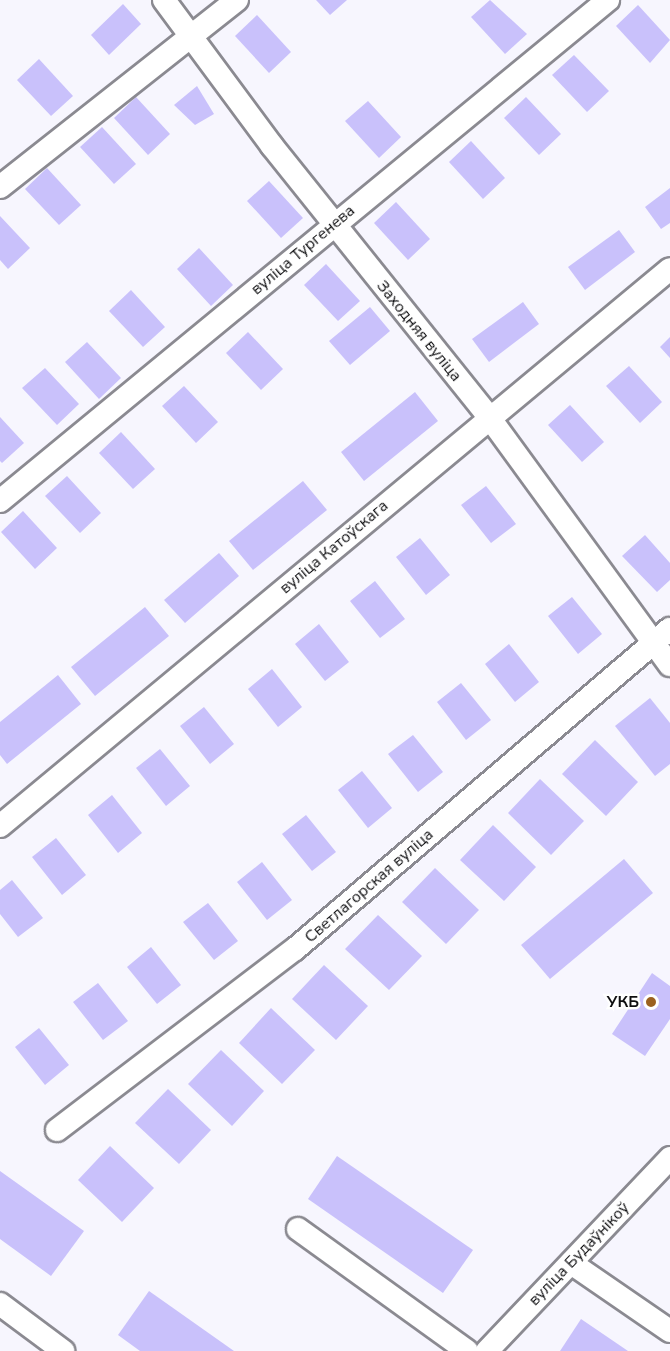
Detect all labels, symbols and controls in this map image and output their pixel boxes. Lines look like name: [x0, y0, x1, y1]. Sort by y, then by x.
street label: вуліца Тургенева: [247, 201, 359, 299]
street label: Заходняя вуліца: [372, 277, 466, 385]
street label: вуліца Катоўскага: [276, 496, 392, 598]
street label: Светлагорская вуліца: [301, 825, 437, 947]
place label: УКБ: [607, 992, 639, 1012]
marker: УКБ: [644, 995, 658, 1009]
street label: вуліца Будаўнікоў: [525, 1198, 633, 1310]

